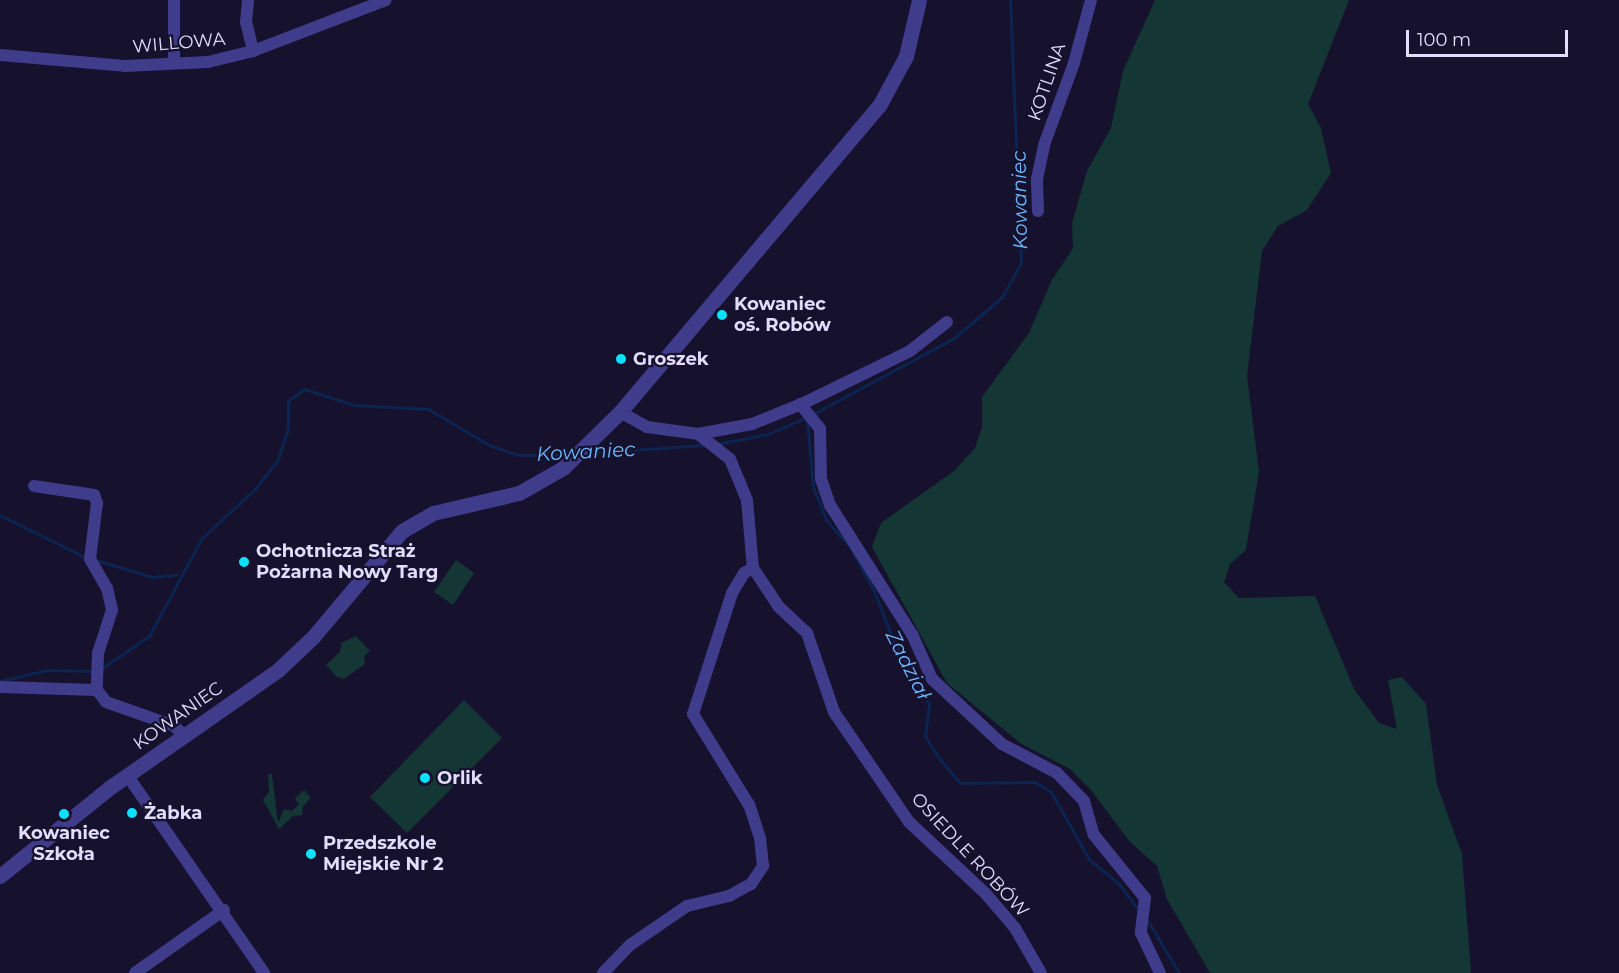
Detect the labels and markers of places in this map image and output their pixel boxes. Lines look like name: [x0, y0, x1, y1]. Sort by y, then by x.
place label: Kowaniec oś. Robów: [734, 294, 831, 336]
marker: Kowaniec oś. Robów: [715, 308, 729, 322]
place label: Groszek: [633, 348, 709, 370]
marker: Groszek: [614, 352, 628, 366]
place label: Ochotnicza Straż Pożarna Nowy Targ: [256, 541, 438, 584]
marker: Ochotnicza Straż Pożarna Nowy Targ: [237, 555, 251, 569]
place label: Orlik: [437, 767, 483, 789]
marker: Orlik: [418, 771, 432, 785]
place label: Żabka: [144, 802, 202, 824]
marker: Żabka: [125, 806, 139, 820]
marker: Kowaniec Szkoła: [57, 807, 71, 821]
place label: Kowaniec Szkoła: [18, 823, 110, 866]
place label: Przedszkole Miejskie Nr 2: [323, 833, 444, 876]
marker: Przedszkole Miejskie Nr 2: [304, 847, 318, 861]

